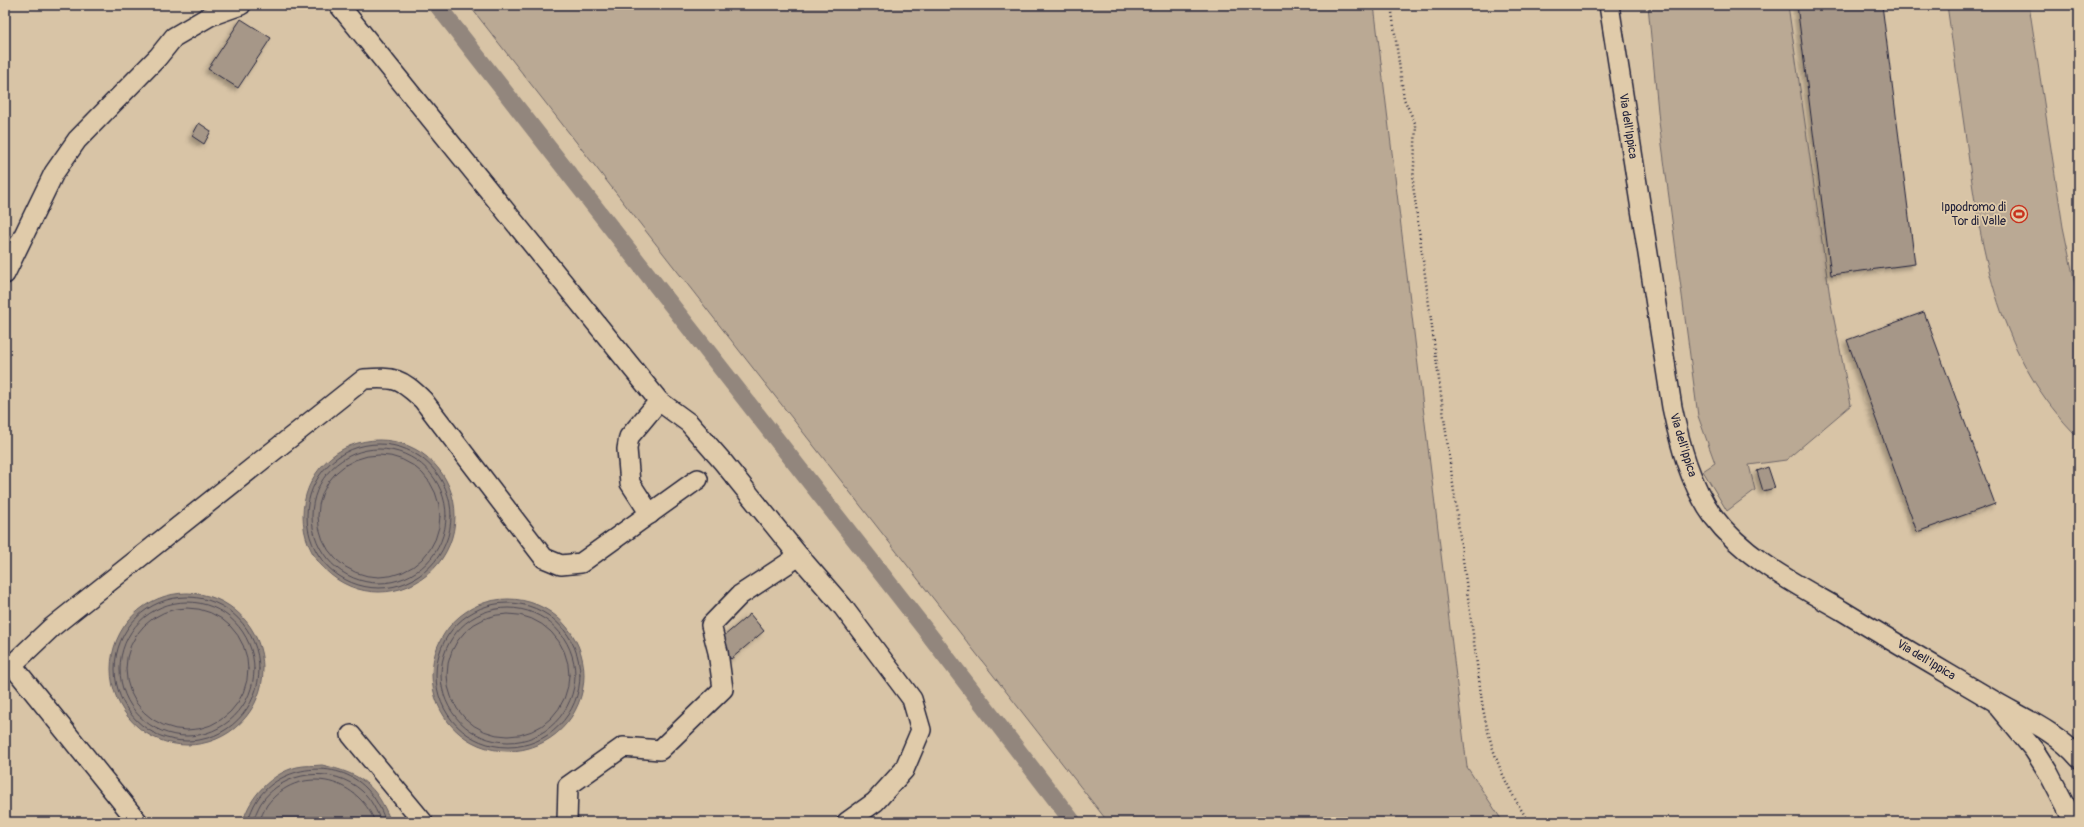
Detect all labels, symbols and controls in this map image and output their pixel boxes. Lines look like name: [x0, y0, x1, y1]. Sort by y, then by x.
street label: Via dell'Ippica: [1615, 92, 1641, 160]
place label: Ippodromo di Tor di Valle: [1941, 200, 2006, 229]
sports icon: Ippodromo di Tor di Valle: [2009, 204, 2029, 224]
street label: Via dell'Ippica: [1666, 411, 1700, 479]
street label: Via dell'Ippica: [1894, 637, 1959, 684]

